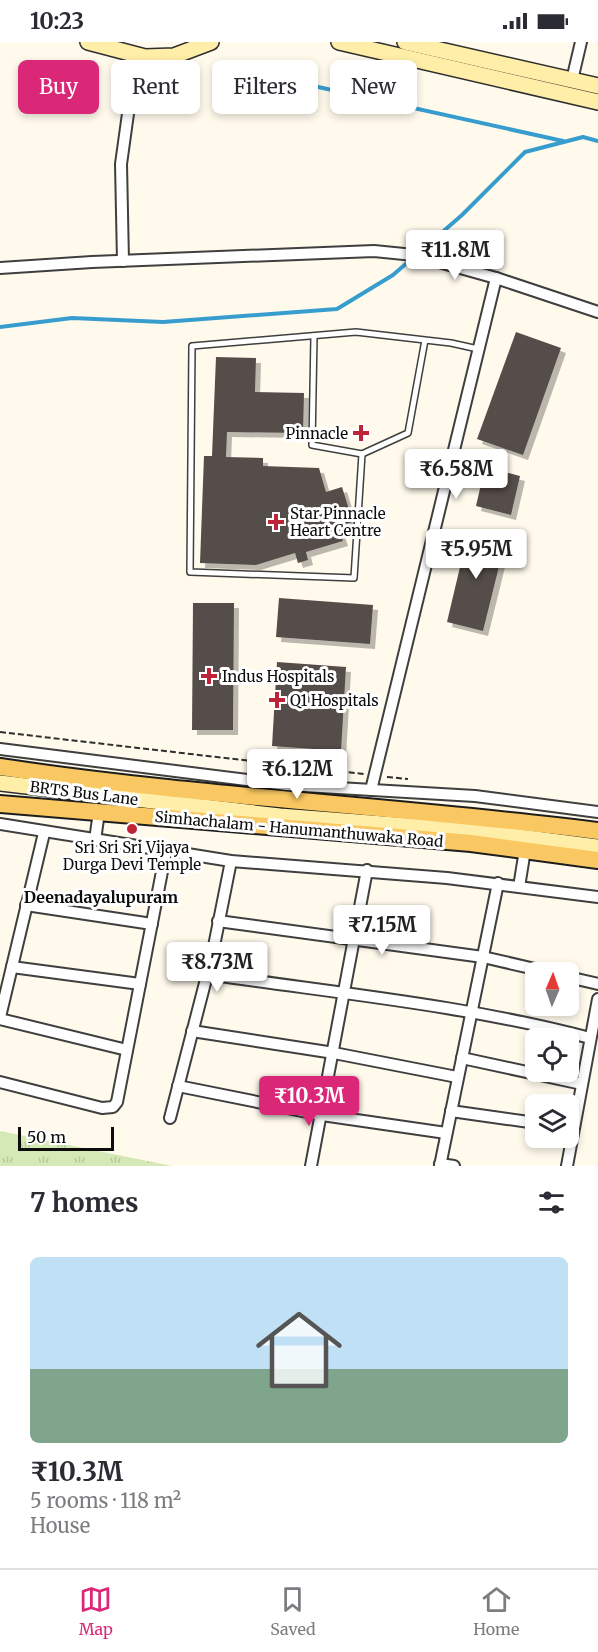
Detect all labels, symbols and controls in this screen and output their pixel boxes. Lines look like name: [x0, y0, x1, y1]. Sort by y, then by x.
text: 10:23: [30, 7, 84, 35]
chip: Buy: [18, 60, 99, 114]
chip: Rent: [111, 60, 200, 114]
chip: Filters: [212, 60, 318, 114]
chip: New: [330, 60, 417, 114]
pin: ₹11.8M: [406, 230, 504, 281]
text: ₹11.8M: [420, 237, 490, 262]
place label: Pinnacle: [286, 424, 348, 443]
marker: Pinnacle: [352, 424, 370, 442]
pin: ₹6.58M: [407, 449, 505, 500]
text: ₹6.58M: [419, 456, 493, 481]
place label: Star Pinnacle Heart Centre: [290, 504, 386, 540]
marker: Star Pinnacle Heart Centre: [267, 513, 285, 531]
pin: ₹5.95M: [427, 529, 525, 580]
text: ₹5.95M: [440, 536, 512, 561]
marker: Indus Hospitals: [200, 667, 218, 685]
place label: Indus Hospitals: [222, 667, 334, 686]
marker: Q1 Hospitals: [268, 691, 286, 709]
place label: Q1 Hospitals: [290, 691, 379, 710]
pin: ₹6.12M: [248, 749, 346, 800]
text: ₹6.12M: [261, 756, 333, 781]
street label: BRTS Bus Lane: [29, 777, 139, 809]
street label: Simhachalam - Hanumanthuwaka Road: [154, 807, 444, 851]
marker: Sri Sri Sri Vijaya Durga Devi Temple: [125, 822, 139, 836]
place label: Sri Sri Sri Vijaya Durga Devi Temple: [63, 838, 201, 874]
district label: Deenadayalupuram: [24, 887, 178, 907]
pin: ₹7.15M: [333, 905, 431, 956]
text: ₹7.15M: [347, 912, 417, 937]
pin: ₹8.73M: [168, 942, 266, 993]
text: ₹8.73M: [181, 949, 253, 974]
north arrow: [525, 962, 579, 1016]
map controls: [525, 962, 579, 1148]
button: locate: [525, 1028, 579, 1082]
pin: ₹10.3M: [260, 1076, 358, 1127]
text: ₹10.3M: [273, 1083, 345, 1108]
button: layers: [525, 1094, 579, 1148]
scale bar: [18, 1124, 114, 1152]
text: 50 m: [27, 1127, 66, 1147]
text: 7 homes: [30, 1186, 138, 1219]
icon: filters: [535, 1186, 568, 1219]
icon: home: [245, 1296, 353, 1404]
text: ₹10.3M: [30, 1455, 123, 1488]
text: 5 rooms · 118 m²: [30, 1488, 181, 1513]
text: House: [30, 1513, 90, 1538]
tab: Map: [79, 1583, 113, 1639]
tab: Saved: [270, 1583, 316, 1639]
tab: Home: [473, 1583, 519, 1639]

